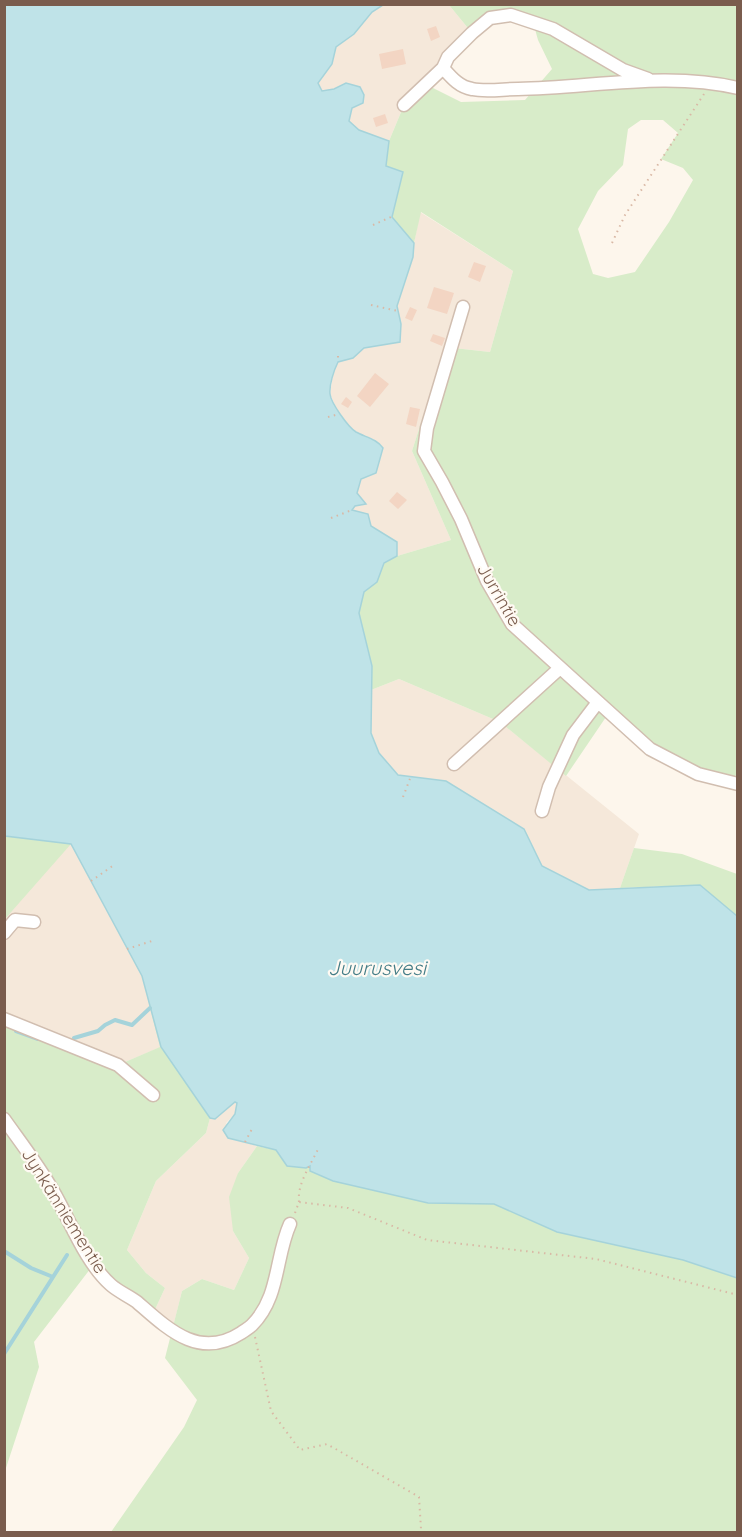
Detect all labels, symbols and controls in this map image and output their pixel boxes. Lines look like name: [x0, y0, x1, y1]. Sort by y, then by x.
street label: Jurrintie: [472, 559, 527, 630]
water label: Juurusvesi: [328, 955, 429, 980]
street label: Jynkänniementie: [17, 1144, 112, 1278]

